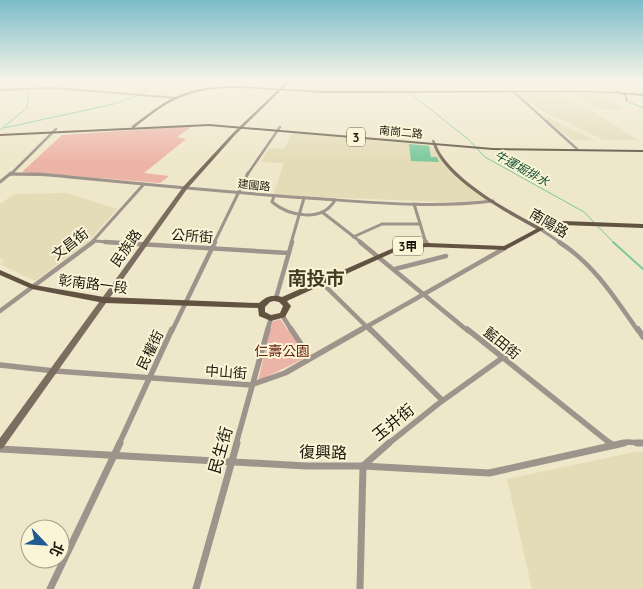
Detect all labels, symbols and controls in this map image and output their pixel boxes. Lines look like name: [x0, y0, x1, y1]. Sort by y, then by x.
street label: 南崗二路: [378, 123, 424, 141]
road number: 3: [347, 128, 365, 146]
water label: 牛運堀排水: [492, 147, 553, 190]
street label: 建國路: [237, 176, 271, 194]
street label: 南陽路: [526, 204, 572, 242]
street label: 文昌街: [48, 224, 92, 264]
street label: 民族路: [107, 226, 145, 270]
street label: 公所街: [170, 226, 214, 246]
road number: 3甲: [393, 237, 423, 256]
district label: 南投市: [287, 266, 345, 290]
street label: 彰南路一段: [57, 271, 129, 297]
street label: 藍田街: [480, 323, 524, 363]
street label: 民權街: [133, 327, 167, 373]
park label: 仁壽公園: [254, 342, 310, 360]
street label: 中山街: [204, 362, 248, 382]
street label: 玉井街: [368, 399, 418, 445]
street label: 民生街: [204, 424, 236, 476]
street label: 復興路: [299, 442, 347, 462]
north arrow: [20, 519, 70, 569]
text: 北: [46, 539, 68, 560]

